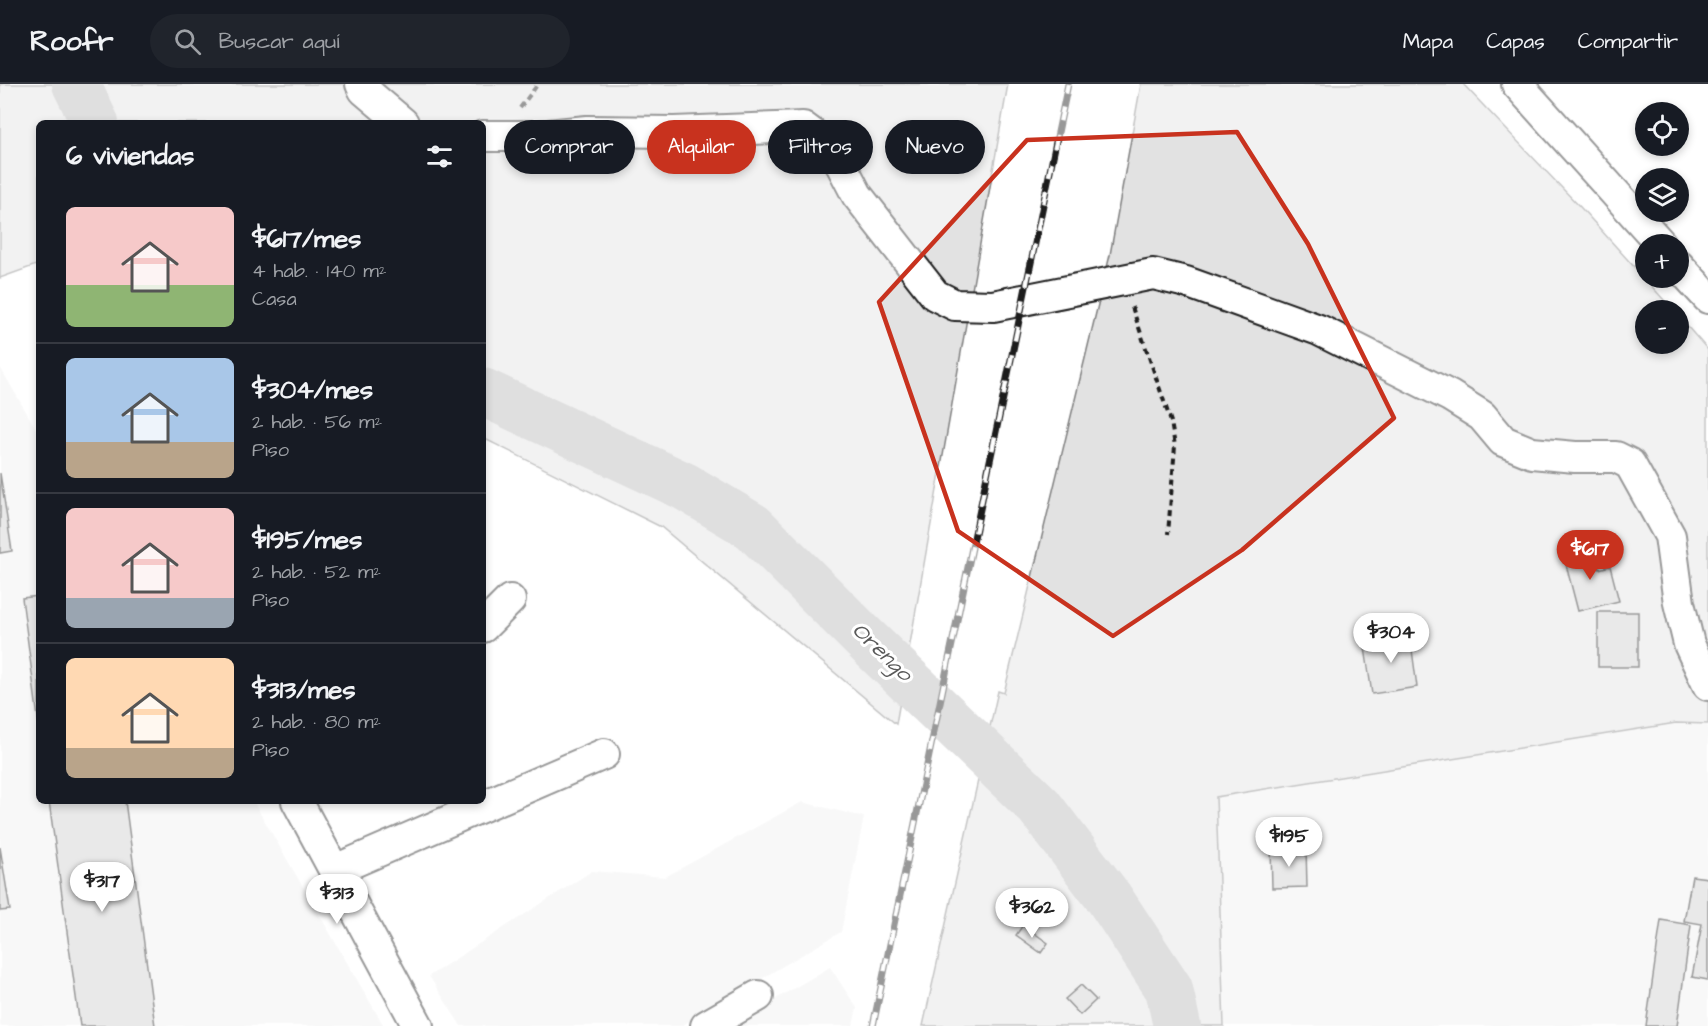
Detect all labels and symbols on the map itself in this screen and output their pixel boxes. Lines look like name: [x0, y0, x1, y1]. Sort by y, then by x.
pin: $617: [1554, 530, 1626, 581]
pin: $304: [1355, 613, 1427, 664]
water label: Orengo: [844, 615, 920, 691]
pin: $195: [1253, 817, 1325, 868]
pin: $317: [66, 862, 138, 913]
pin: $313: [301, 874, 373, 925]
pin: $362: [996, 888, 1068, 939]

